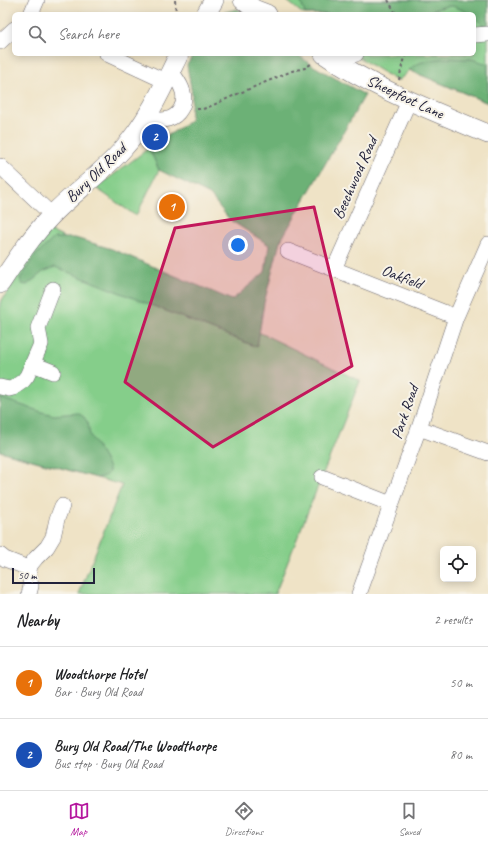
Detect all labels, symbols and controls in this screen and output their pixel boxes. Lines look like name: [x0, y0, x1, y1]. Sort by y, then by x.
search box: [12, 12, 476, 56]
icon: search: [26, 23, 48, 45]
text: Search here: [58, 25, 119, 44]
street label: Sheepfoot Lane: [363, 70, 448, 124]
pin: 2: [142, 122, 168, 152]
street label: Beechwood Road: [328, 131, 383, 222]
street label: Bury Old Road: [61, 137, 133, 207]
pin: 1: [159, 192, 185, 222]
your location: [228, 235, 248, 255]
street label: Oakfield: [379, 260, 428, 295]
street label: Park Road: [386, 380, 424, 442]
map controls: [440, 546, 476, 582]
button: locate: [440, 546, 476, 582]
scale bar: [12, 566, 95, 585]
text: 50 m: [18, 568, 37, 582]
text: Nearby: [16, 610, 59, 631]
text: 2 results: [434, 612, 472, 628]
text: Woodthorpe Hotel: [54, 665, 145, 684]
text: 1: [26, 675, 32, 691]
text: 50 m: [450, 675, 472, 691]
text: Bar · Bury Old Road: [54, 684, 142, 700]
text: Bury Old Road/The Woodthorpe: [54, 737, 216, 756]
text: 2: [26, 747, 32, 763]
text: 80 m: [450, 747, 472, 763]
text: Bus stop · Bury Old Road: [54, 756, 163, 772]
tab: Map: [68, 800, 90, 838]
tab: Directions: [225, 800, 263, 838]
tab: Saved: [398, 800, 420, 838]

